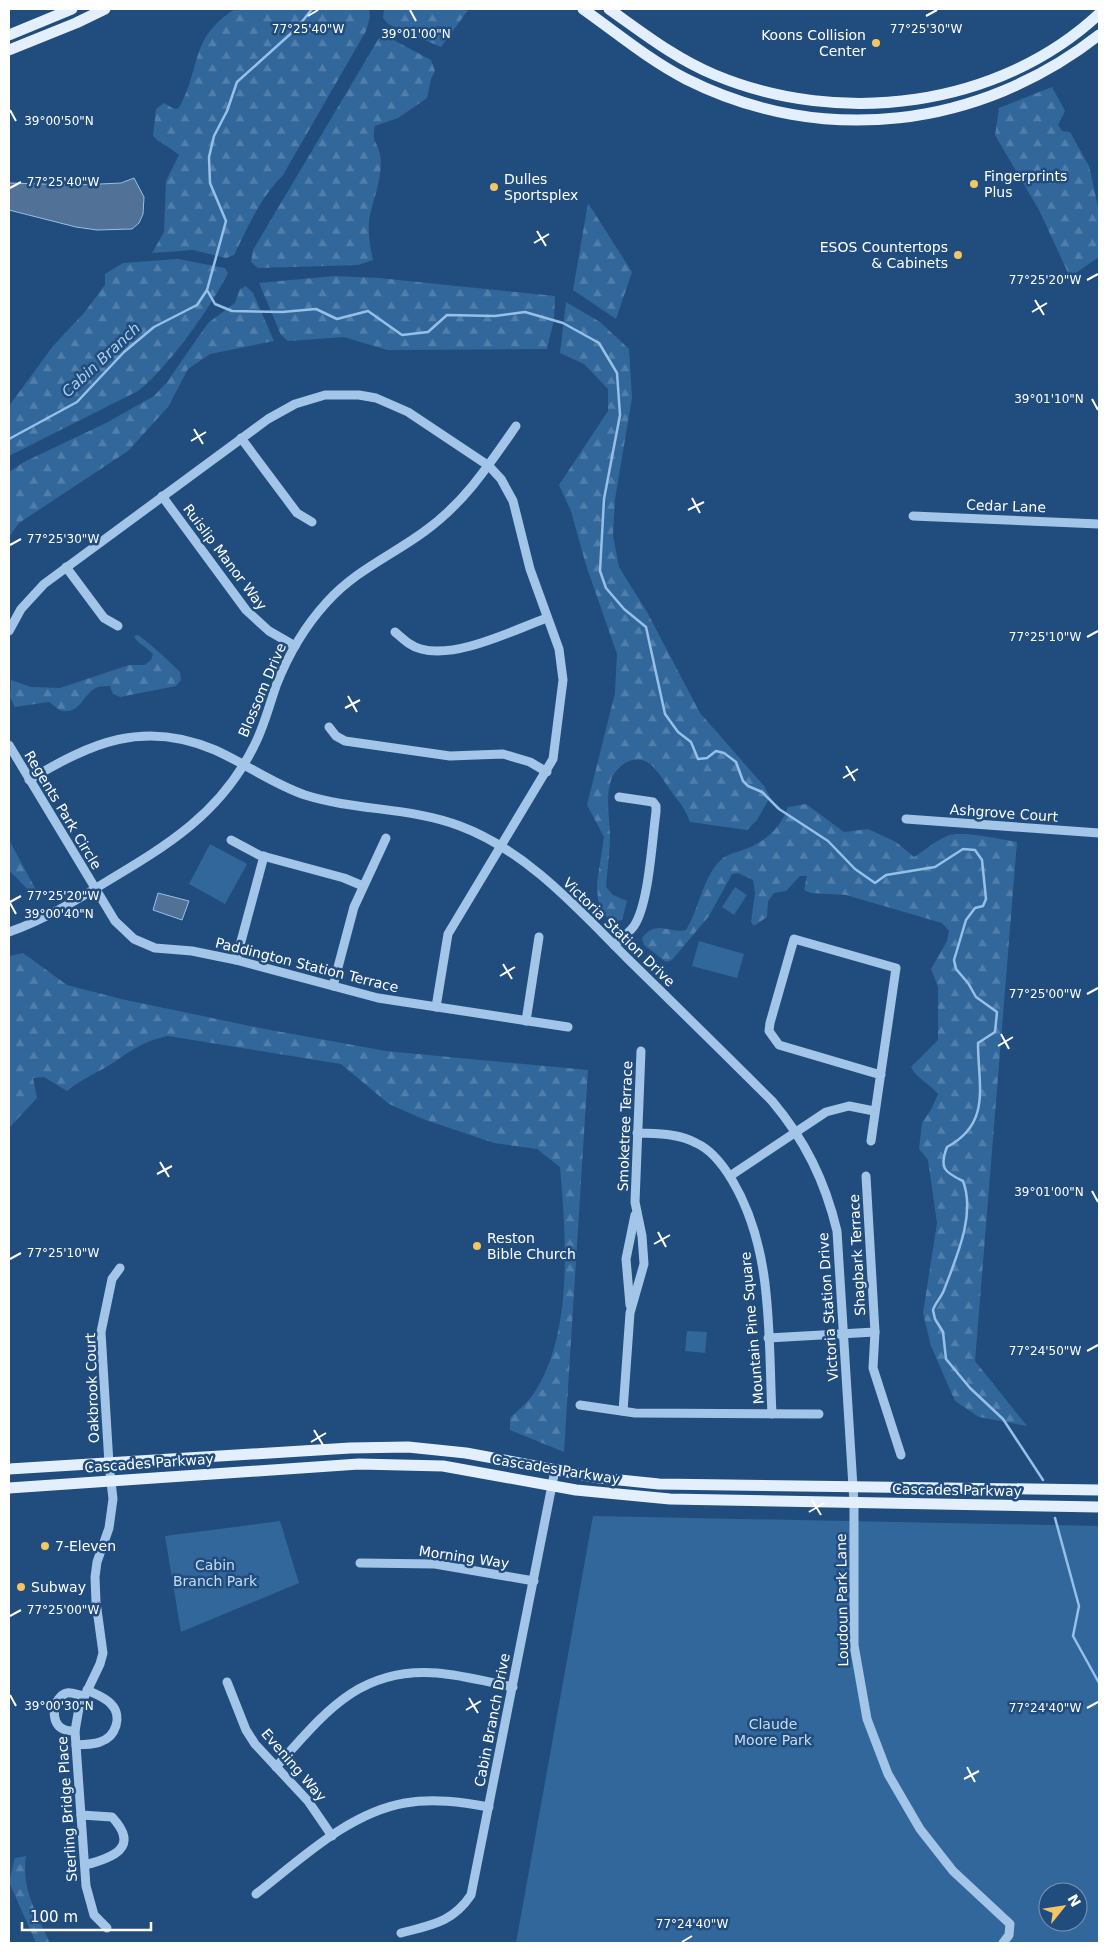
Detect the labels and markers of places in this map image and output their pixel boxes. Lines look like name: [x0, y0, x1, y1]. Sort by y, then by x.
place label: Koons Collision Center: [761, 27, 866, 59]
marker: Koons Collision Center: [870, 37, 882, 49]
place label: Fingerprints Plus: [984, 168, 1067, 200]
place label: Dulles Sportsplex: [504, 171, 578, 203]
marker: Fingerprints Plus: [968, 178, 980, 190]
marker: Dulles Sportsplex: [488, 181, 500, 193]
place label: ESOS Countertops & Cabinets: [820, 239, 948, 271]
marker: ESOS Countertops & Cabinets: [952, 249, 964, 261]
place label: Reston Bible Church: [487, 1230, 576, 1262]
marker: Reston Bible Church: [471, 1240, 483, 1252]
place label: 7-Eleven: [55, 1538, 116, 1554]
marker: 7-Eleven: [39, 1540, 51, 1552]
place label: Subway: [31, 1579, 86, 1595]
marker: Subway: [15, 1581, 27, 1593]

